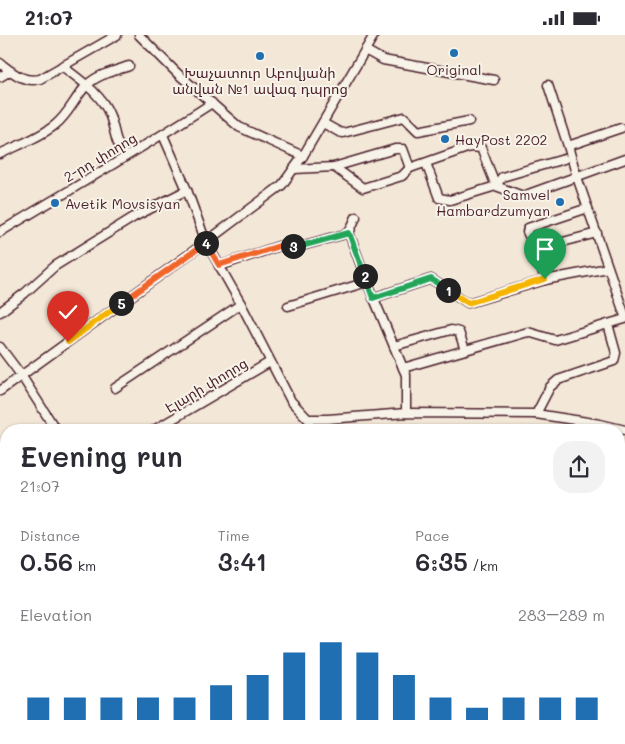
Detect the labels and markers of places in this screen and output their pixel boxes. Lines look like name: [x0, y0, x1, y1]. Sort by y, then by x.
marker: Original: [448, 47, 460, 59]
marker: Խաչատուր Աբովյանի անվան №1 ավագ դպրոց: [254, 50, 266, 62]
place label: Original: [427, 60, 481, 79]
place label: Խաչատուր Աբովյանի անվան №1 ավագ դպրոց: [172, 63, 348, 98]
place label: HayPost 2202: [455, 130, 547, 149]
marker: HayPost 2202: [439, 133, 451, 145]
place label: Samvel Hambardzumyan: [436, 185, 550, 220]
place label: Avetik Movsisyan: [65, 194, 180, 213]
marker: Samvel Hambardzumyan: [554, 196, 566, 208]
marker: Avetik Movsisyan: [49, 197, 61, 209]
pin: [524, 228, 566, 279]
pin: 4: [194, 231, 218, 255]
pin: 3: [280, 233, 306, 259]
pin: 2: [352, 263, 378, 289]
pin: 1: [436, 277, 460, 303]
pin: [47, 291, 89, 342]
pin: 5: [108, 291, 134, 315]

